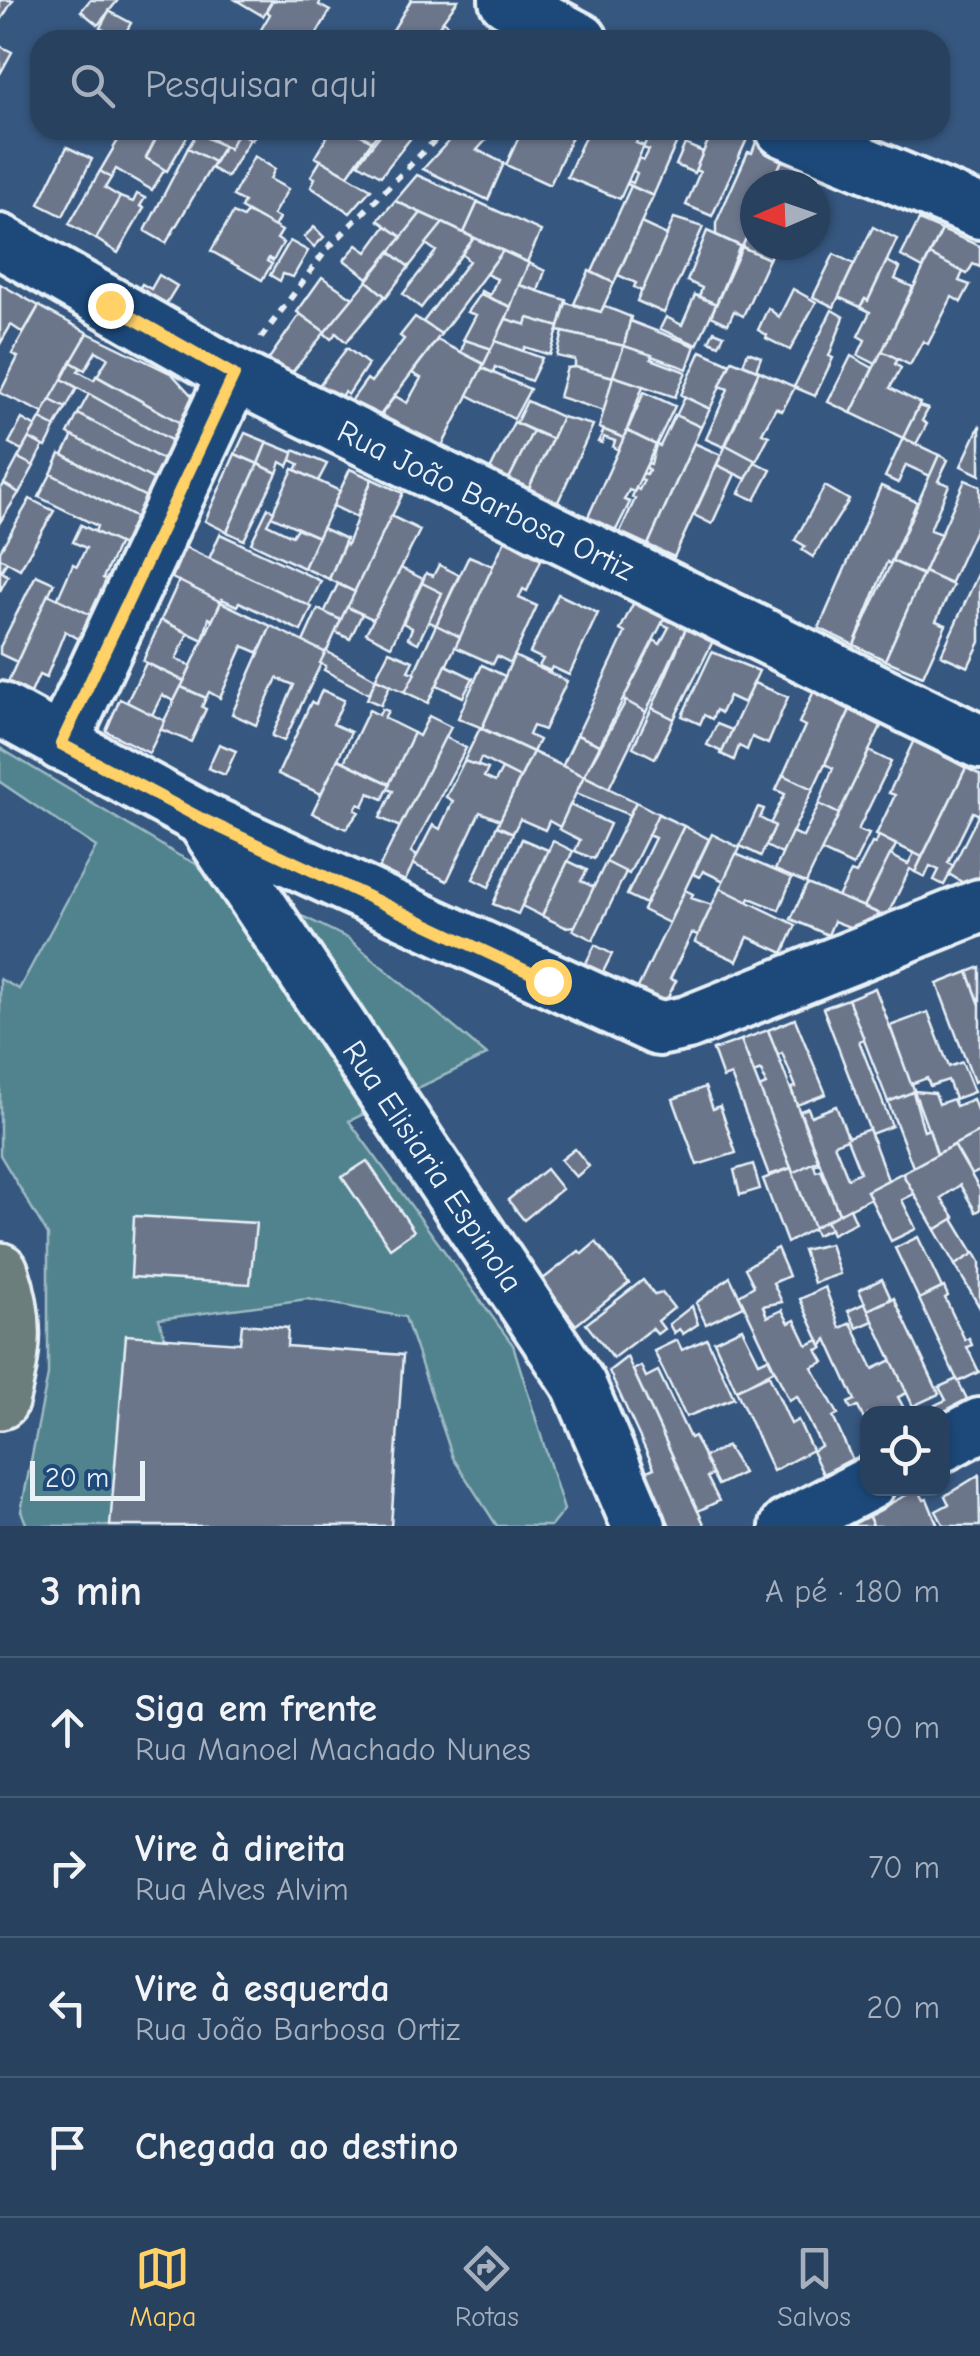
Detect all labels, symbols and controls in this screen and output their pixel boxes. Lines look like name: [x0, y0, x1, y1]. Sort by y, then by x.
search box: [30, 30, 950, 140]
icon: search: [65, 58, 120, 113]
text: Pesquisar aqui: [145, 63, 377, 107]
north arrow: [740, 170, 830, 260]
route end: [88, 283, 134, 329]
street label: Rua João Barbosa Ortiz: [332, 413, 640, 588]
route start: [526, 959, 572, 1005]
street label: Rua Elisiaria Espinola: [335, 1033, 531, 1299]
map controls: [860, 1406, 950, 1496]
button: locate: [860, 1406, 950, 1496]
scale bar: [30, 1456, 145, 1500]
text: 20 m: [45, 1462, 109, 1494]
text: 3 min: [40, 1567, 142, 1616]
text: A pé · 180 m: [765, 1573, 940, 1610]
text: Siga em frente: [135, 1687, 377, 1731]
icon: ahead: [40, 1700, 95, 1755]
text: 90 m: [866, 1709, 940, 1746]
text: Rua Manoel Machado Nunes: [135, 1731, 531, 1768]
text: Vire à direita: [135, 1827, 346, 1871]
icon: right: [40, 1840, 95, 1895]
text: 70 m: [868, 1849, 940, 1886]
text: Rua Alves Alvim: [135, 1871, 349, 1908]
text: Vire à esquerda: [135, 1967, 390, 2011]
icon: left: [40, 1980, 95, 2035]
text: 20 m: [867, 1989, 940, 2026]
text: Rua João Barbosa Ortiz: [135, 2011, 460, 2048]
icon: arrive: [40, 2120, 95, 2175]
text: Chegada ao destino: [135, 2125, 458, 2169]
tab: Mapa: [129, 2241, 196, 2333]
tab: Rotas: [455, 2241, 519, 2333]
tab: Salvos: [777, 2241, 851, 2333]

